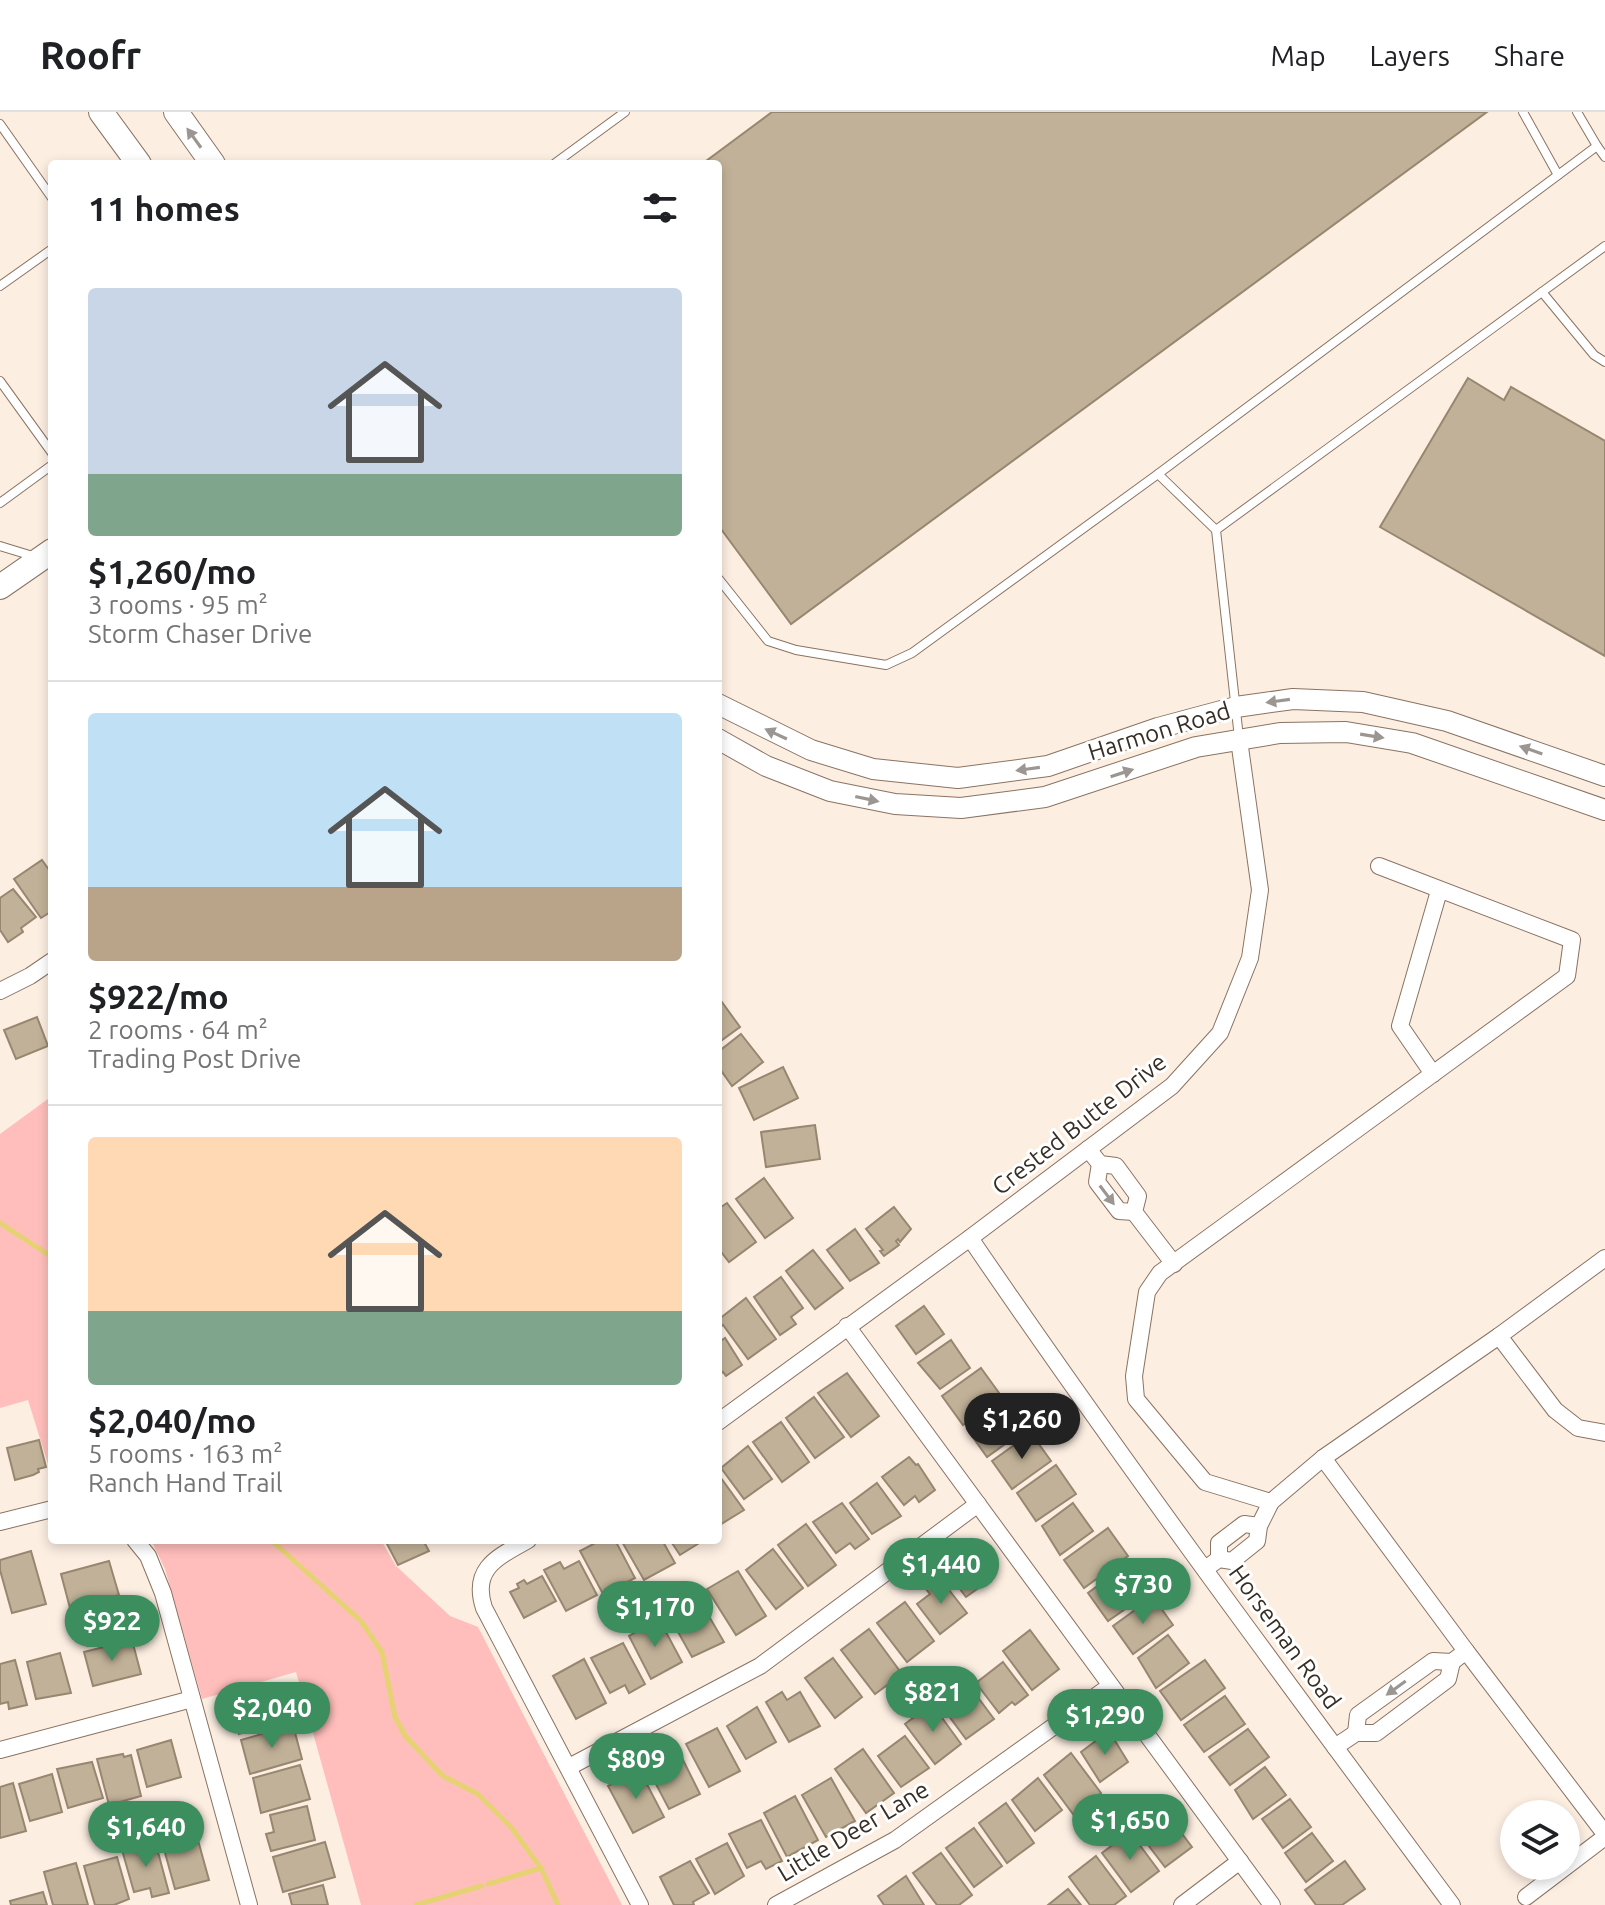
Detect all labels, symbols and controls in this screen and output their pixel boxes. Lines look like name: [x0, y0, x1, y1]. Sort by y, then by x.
text: Roofr: [40, 34, 141, 76]
text: Map: [1270, 40, 1326, 71]
text: Layers: [1370, 40, 1450, 71]
text: Share: [1494, 40, 1565, 71]
one-way arrow: [187, 128, 203, 148]
icon: filters: [638, 186, 682, 230]
text: 11 homes: [88, 189, 240, 227]
icon: home: [313, 340, 457, 484]
text: $1,260/mo: [88, 552, 256, 590]
text: 3 rooms · 95 m²: [88, 590, 268, 619]
text: Storm Chaser Drive: [88, 619, 312, 648]
one-way arrow: [1266, 695, 1291, 708]
street label: Harmon Road: [1085, 697, 1233, 765]
one-way arrow: [764, 727, 787, 741]
one-way arrow: [1360, 731, 1385, 743]
one-way arrow: [1519, 744, 1543, 756]
one-way arrow: [1015, 762, 1040, 775]
icon: home: [313, 765, 457, 909]
one-way arrow: [1110, 766, 1134, 779]
one-way arrow: [855, 793, 880, 805]
text: $922/mo: [88, 977, 229, 1015]
text: 2 rooms · 64 m²: [88, 1015, 268, 1044]
text: Trading Post Drive: [88, 1044, 301, 1073]
street label: Crested Butte Drive: [987, 1048, 1171, 1200]
one-way arrow: [1099, 1185, 1115, 1205]
icon: home: [313, 1189, 457, 1333]
pin: $1,260: [957, 1393, 1087, 1461]
text: $2,040/mo: [88, 1401, 256, 1439]
text: $1,260: [982, 1404, 1062, 1433]
text: 5 rooms · 163 m²: [88, 1439, 283, 1468]
text: Ranch Hand Trail: [88, 1468, 283, 1497]
pin: $1,440: [876, 1538, 1006, 1606]
text: $1,440: [901, 1549, 981, 1578]
pin: $730: [1096, 1558, 1190, 1626]
street label: Horseman Road: [1224, 1560, 1346, 1714]
text: $730: [1114, 1569, 1172, 1598]
pin: $1,170: [590, 1581, 720, 1649]
text: $1,170: [615, 1592, 695, 1621]
pin: $922: [65, 1595, 159, 1663]
text: $922: [83, 1606, 141, 1635]
pin: $821: [886, 1666, 980, 1734]
text: $821: [904, 1677, 962, 1706]
one-way arrow: [1385, 1679, 1406, 1695]
pin: $2,040: [207, 1682, 337, 1750]
pin: $1,290: [1040, 1689, 1170, 1757]
text: $2,040: [232, 1693, 312, 1722]
text: $1,290: [1065, 1700, 1145, 1729]
pin: $809: [589, 1733, 683, 1801]
text: $809: [607, 1744, 665, 1773]
street label: Little Deer Lane: [773, 1775, 933, 1887]
pin: $1,650: [1065, 1794, 1195, 1862]
map controls: [1500, 1800, 1580, 1880]
button: layers: [1500, 1800, 1580, 1880]
pin: $1,640: [81, 1801, 211, 1869]
text: $1,650: [1090, 1805, 1170, 1834]
text: $1,640: [106, 1812, 186, 1841]

